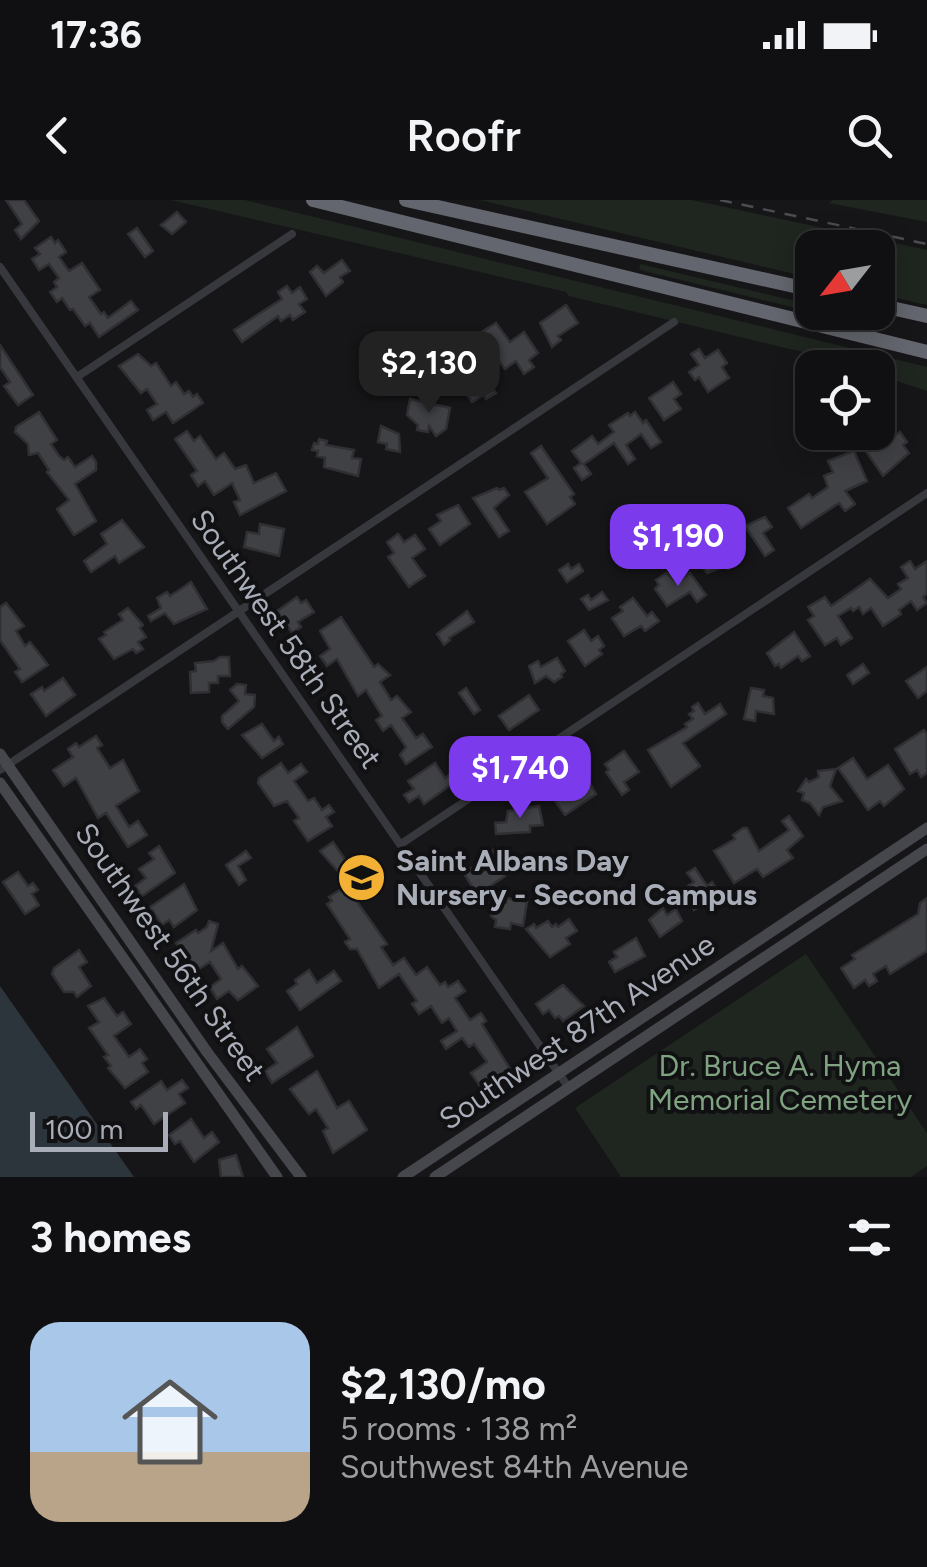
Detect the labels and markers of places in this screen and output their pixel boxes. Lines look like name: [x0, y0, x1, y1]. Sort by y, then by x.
pin: $2,130: [348, 331, 510, 416]
pin: $1,190: [597, 504, 759, 589]
pin: $1,740: [439, 736, 601, 821]
place label: Saint Albans Day Nursery - Second Campus: [396, 842, 757, 913]
school or university icon: Saint Albans Day Nursery - Second Campus: [335, 852, 387, 904]

